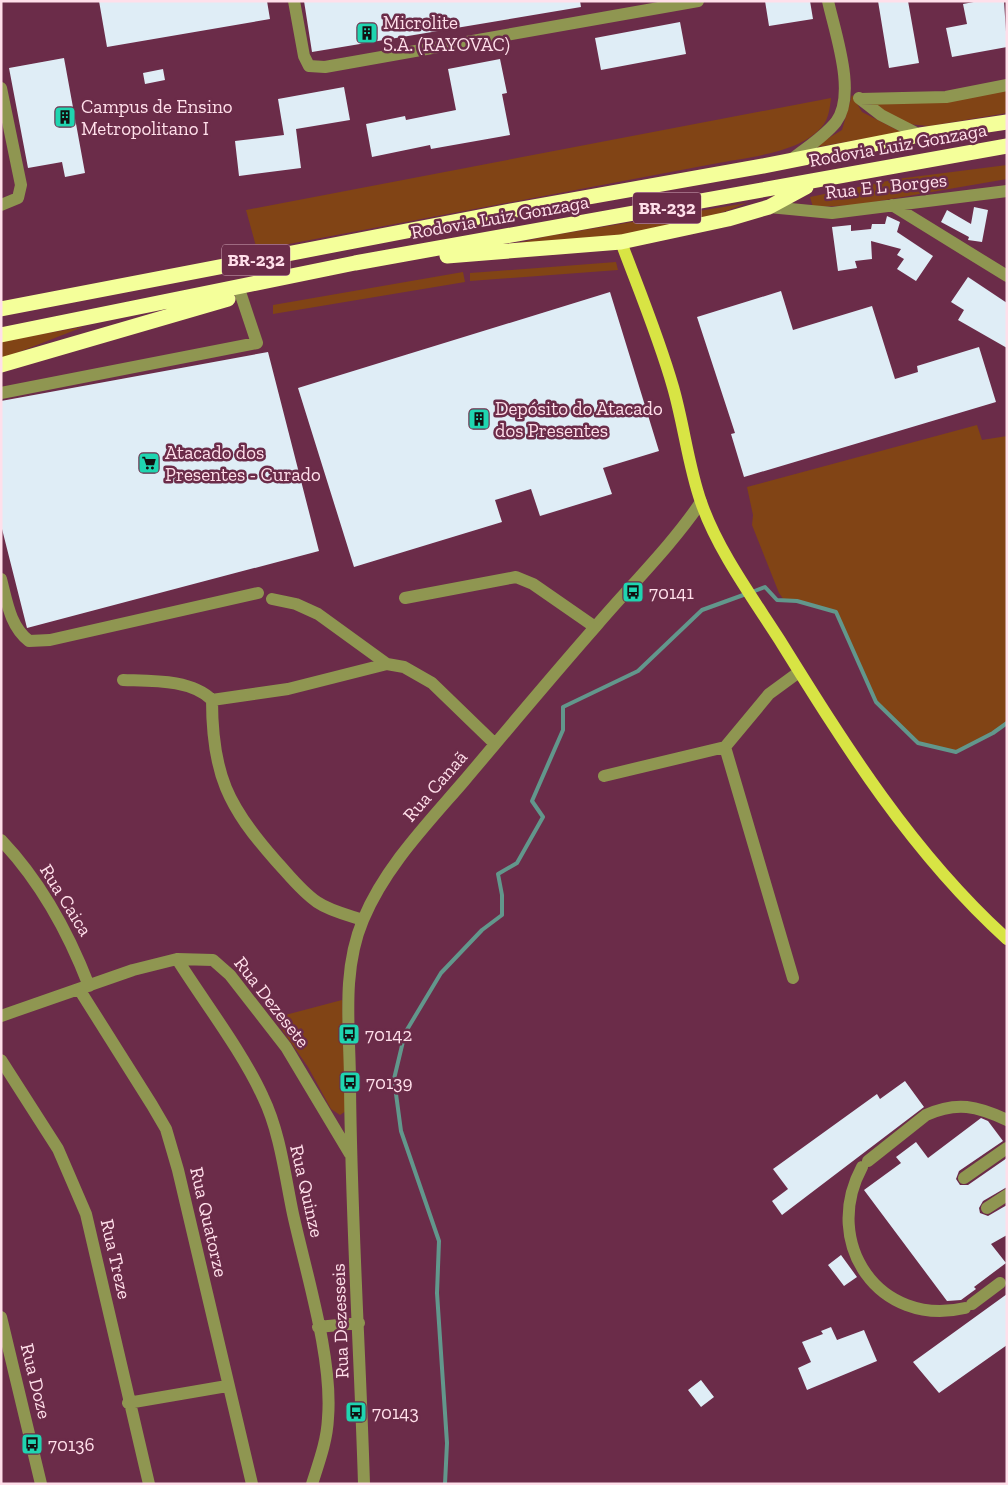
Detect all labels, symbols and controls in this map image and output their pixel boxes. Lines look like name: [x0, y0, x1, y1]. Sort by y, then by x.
place label: Microlite S.A. (RAYOVAC): [383, 11, 510, 56]
building icon: Microlite S.A. (RAYOVAC): [355, 21, 379, 45]
place label: Campus de Ensino Metropolitano I: [81, 95, 233, 140]
building icon: Campus de Ensino Metropolitano I: [53, 105, 77, 129]
street label: Rodovia Luiz Gonzaga: [807, 118, 989, 172]
street label: Rua E L Borges: [824, 168, 948, 204]
street label: Rodovia Luiz Gonzaga: [409, 190, 591, 244]
road number: BR-232: [633, 192, 701, 224]
road number: BR-232: [222, 244, 290, 276]
place label: Depósito do Atacado dos Presentes: [495, 397, 663, 442]
building icon: Depósito do Atacado dos Presentes: [467, 407, 491, 431]
place label: Atacado dos Presentes - Curado: [165, 441, 321, 486]
supermarket icon: Atacado dos Presentes - Curado: [137, 451, 161, 475]
bus stop icon: 70141: [621, 580, 645, 604]
place label: 70141: [649, 581, 694, 604]
street label: Rua Canaã: [398, 746, 472, 826]
street label: Rua Caica: [35, 860, 97, 940]
street label: Rua Dezesete: [229, 952, 315, 1052]
bus stop icon: 70142: [337, 1022, 361, 1046]
place label: 70142: [365, 1023, 412, 1046]
bus stop icon: 70139: [338, 1070, 362, 1094]
place label: 70139: [366, 1071, 413, 1094]
street label: Rua Quinze: [285, 1142, 329, 1240]
street label: Rua Quatorze: [185, 1165, 233, 1279]
street label: Rua Treze: [96, 1217, 136, 1301]
street label: Rua Dezesseis: [326, 1263, 354, 1379]
street label: Rua Doze: [16, 1341, 56, 1421]
bus stop icon: 70143: [344, 1400, 368, 1424]
place label: 70143: [372, 1401, 419, 1424]
bus stop icon: 70136: [20, 1432, 44, 1456]
place label: 70136: [48, 1433, 95, 1456]

